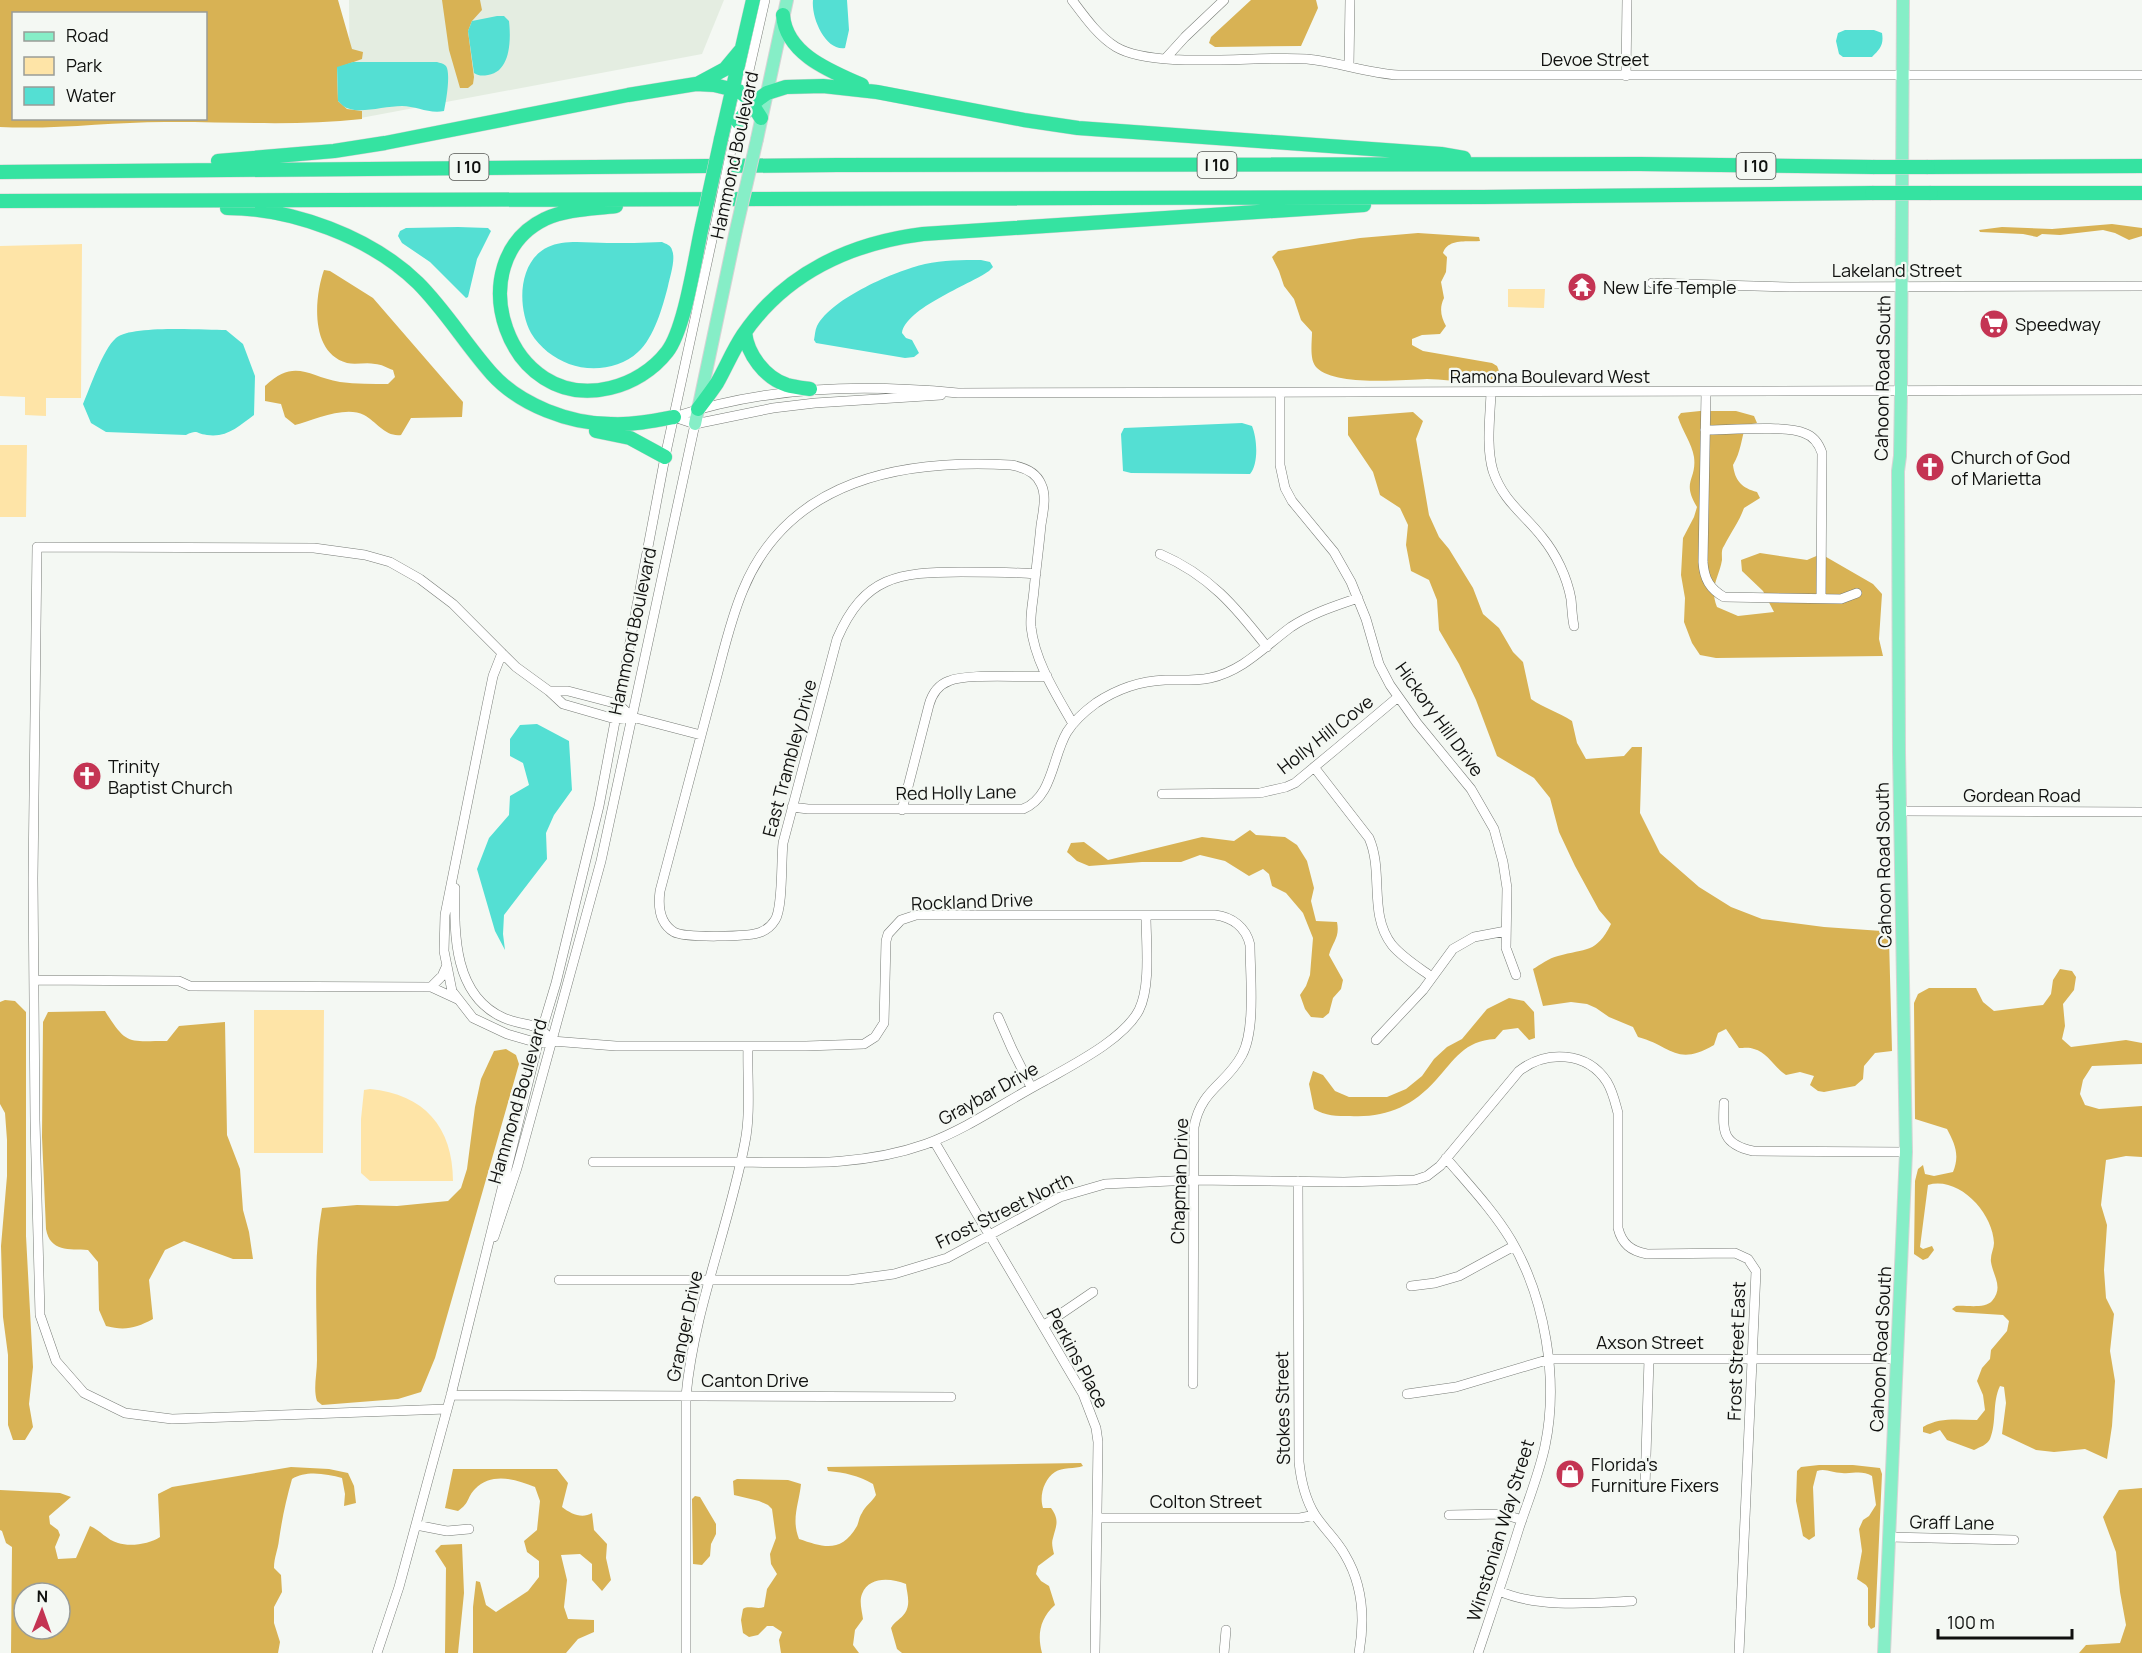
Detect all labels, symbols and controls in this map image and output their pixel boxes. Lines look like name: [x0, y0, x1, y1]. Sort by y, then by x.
legend: [12, 12, 207, 120]
text: Road: [66, 23, 109, 47]
street label: Devoe Street: [1541, 47, 1649, 71]
text: Park: [66, 53, 103, 77]
street label: Hammond Boulevard: [705, 69, 763, 241]
text: Water: [66, 83, 116, 107]
road number: I 10: [1198, 152, 1236, 178]
road number: I 10: [1736, 153, 1776, 179]
road number: I 10: [450, 154, 488, 180]
street label: Lakeland Street: [1832, 258, 1962, 282]
temple icon: New Life Temple: [1566, 271, 1598, 303]
place label: New Life Temple: [1603, 275, 1737, 299]
street label: Cahoon Road South: [1869, 295, 1895, 461]
supermarket icon: Speedway: [1978, 308, 2010, 340]
place label: Speedway: [2015, 312, 2101, 336]
street label: Ramona Boulevard West: [1450, 364, 1650, 388]
place label: Church of God of Marietta: [1951, 445, 2070, 490]
church icon: Church of God of Marietta: [1914, 451, 1946, 483]
street label: Hammond Boulevard: [603, 545, 661, 717]
street label: Hickory Hill Drive: [1390, 657, 1490, 781]
street label: East Trambley Drive: [756, 677, 822, 839]
street label: Holly Hill Cove: [1272, 689, 1378, 779]
place label: Trinity Baptist Church: [108, 754, 233, 799]
church icon: Trinity Baptist Church: [71, 760, 103, 792]
street label: Red Holly Lane: [895, 779, 1017, 805]
street label: Cahoon Road South: [1870, 782, 1896, 948]
street label: Gordean Road: [1963, 783, 2081, 807]
street label: Rockland Drive: [911, 887, 1033, 915]
street label: Hammond Boulevard: [482, 1016, 552, 1186]
street label: Graybar Drive: [934, 1056, 1042, 1130]
street label: Chapman Drive: [1165, 1118, 1193, 1244]
street label: Frost Street North: [931, 1166, 1077, 1254]
street label: Cahoon Road South: [1864, 1266, 1896, 1432]
street label: Granger Drive: [661, 1268, 707, 1384]
street label: Frost Street East: [1722, 1281, 1750, 1421]
street label: Perkins Place: [1042, 1304, 1114, 1412]
street label: Axson Street: [1596, 1330, 1704, 1354]
street label: Stokes Street: [1269, 1351, 1295, 1465]
street label: Canton Drive: [701, 1368, 809, 1392]
street label: Winstonian Way Street: [1461, 1436, 1539, 1624]
place label: Florida's Furniture Fixers: [1591, 1452, 1719, 1497]
shop icon: Florida's Furniture Fixers: [1554, 1458, 1586, 1490]
street label: Colton Street: [1150, 1489, 1262, 1513]
street label: Graff Lane: [1909, 1509, 1995, 1535]
north arrow: [12, 1581, 72, 1641]
text: N: [36, 1585, 48, 1607]
scale bar: [1938, 1602, 2072, 1640]
text: 100 m: [1947, 1610, 1995, 1634]

